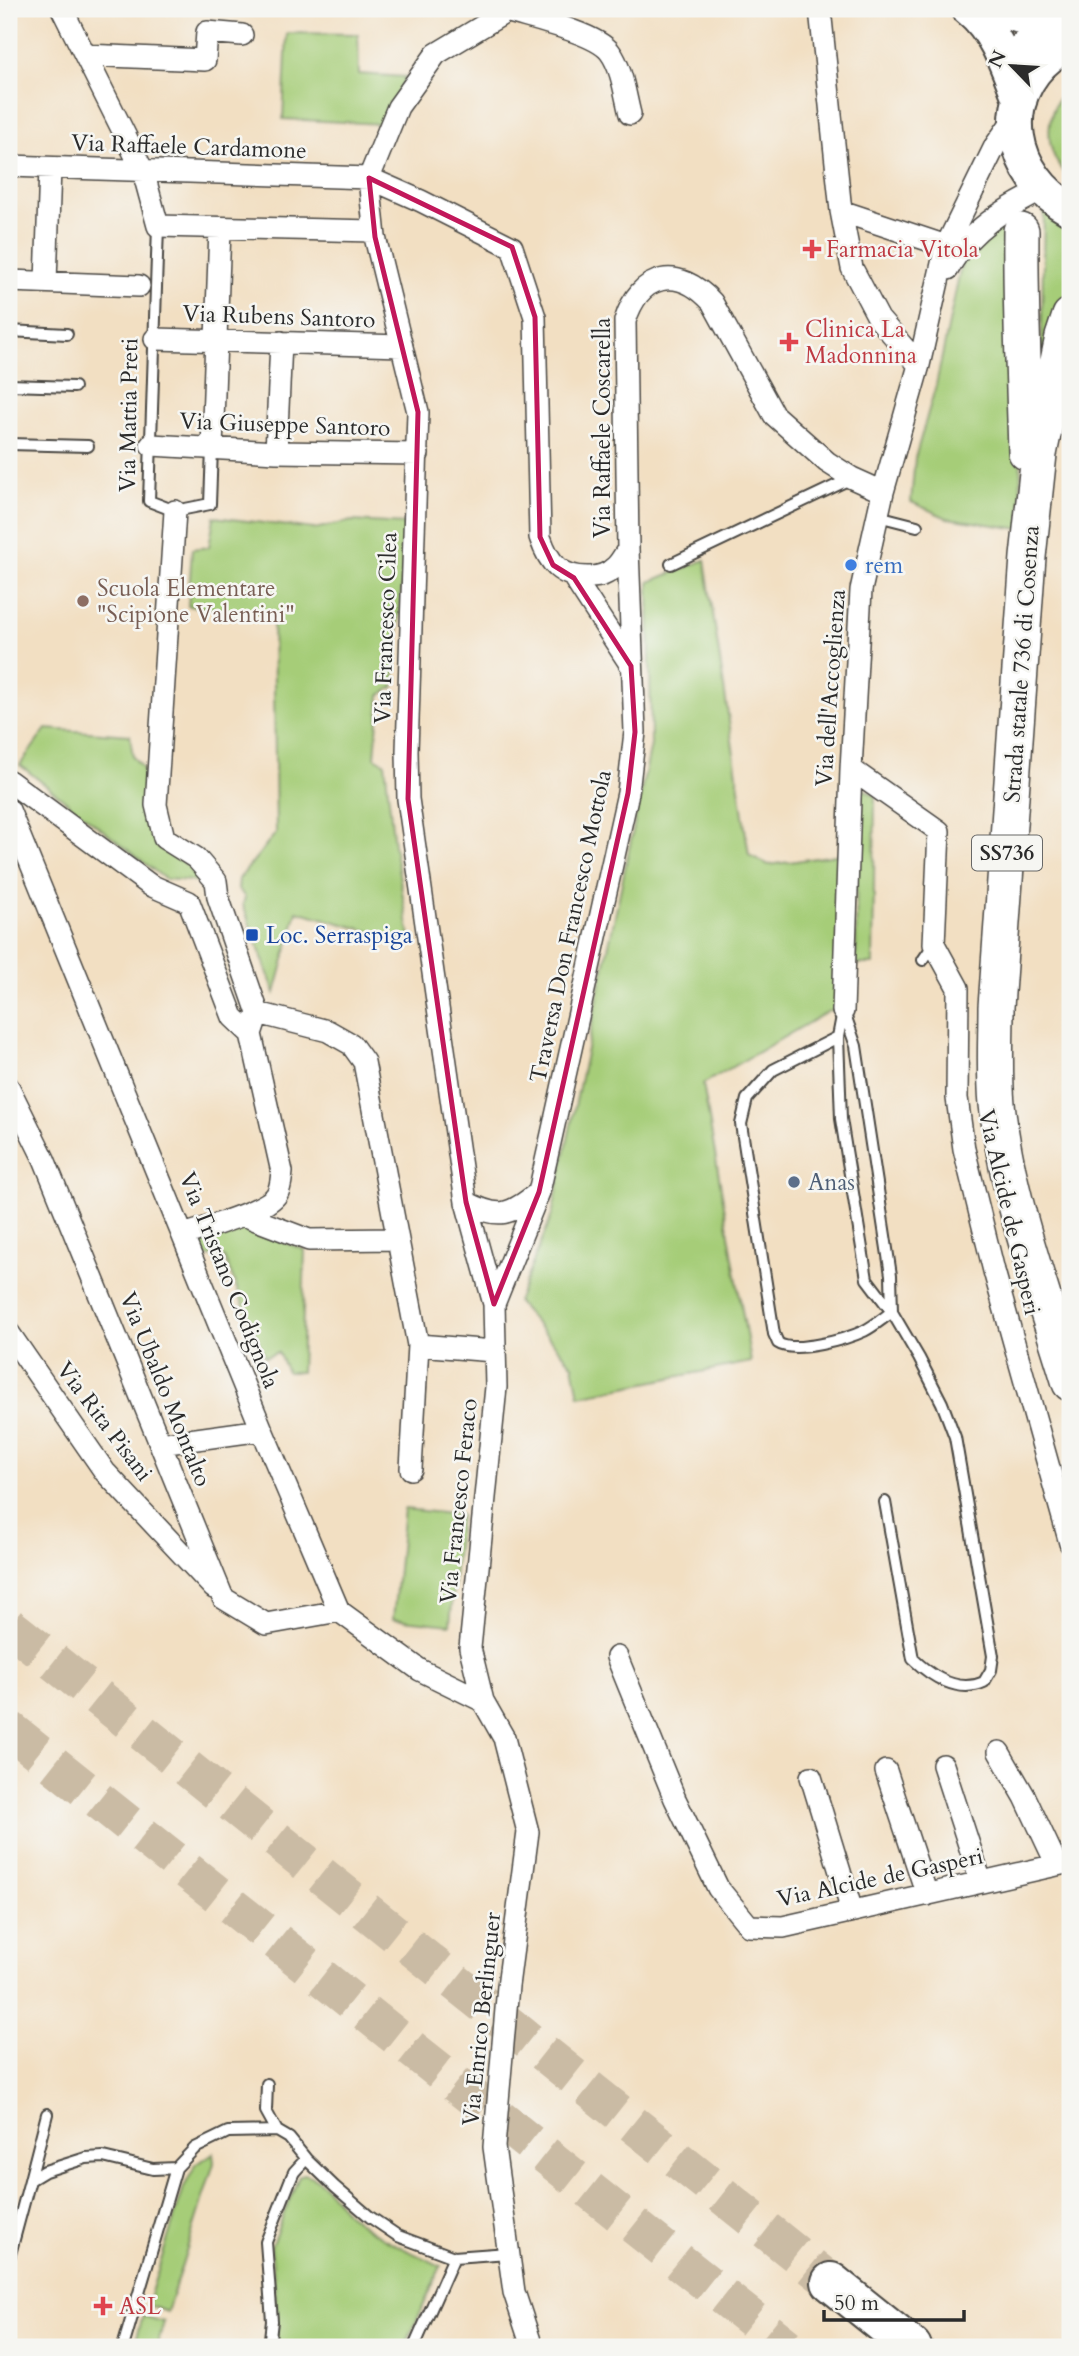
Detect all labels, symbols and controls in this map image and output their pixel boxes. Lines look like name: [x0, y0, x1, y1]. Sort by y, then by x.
north arrow: [978, 32, 1048, 102]
text: N: [982, 46, 1013, 72]
street label: Via Raffaele Cardamone: [71, 127, 307, 166]
place label: Farmacia Vitola: [826, 234, 979, 265]
marker: Farmacia Vitola: [804, 241, 820, 257]
street label: Via Rubens Santoro: [182, 298, 376, 335]
place label: Clinica La Madonnina: [805, 314, 917, 371]
street label: Via Raffaele Coscarella: [587, 318, 618, 538]
marker: Clinica La Madonnina: [779, 332, 799, 352]
street label: Via Mattia Preti: [112, 338, 145, 492]
street label: Via Giuseppe Santoro: [179, 405, 391, 444]
street label: Strada statale 736 di Cosenza: [996, 524, 1047, 804]
street label: Via Francesco Cilea: [367, 531, 404, 725]
place label: rem: [865, 550, 904, 581]
marker: rem: [843, 557, 859, 573]
place label: Scuola Elementare "Scipione Valentini": [97, 573, 295, 630]
street label: Via dell'Accoglienza: [808, 588, 853, 788]
marker: Scuola Elementare "Scipione Valentini": [75, 593, 91, 609]
street label: Traversa Don Francesco Mottola: [522, 767, 619, 1085]
road number: SS736: [972, 836, 1042, 870]
place label: Loc. Serraspiga: [266, 920, 413, 951]
marker: Loc. Serraspiga: [244, 927, 260, 943]
street label: Via Alcide de Gasperi: [971, 1106, 1048, 1318]
street label: Via Tristano Codignola: [172, 1167, 287, 1393]
place label: Anas: [808, 1167, 855, 1198]
marker: Anas: [786, 1174, 802, 1190]
street label: Via Ubaldo Montalto: [112, 1287, 219, 1491]
street label: Via Rita Pisani: [49, 1355, 160, 1488]
street label: Via Francesco Feraco: [432, 1397, 485, 1605]
street label: Via Alcide de Gasperi: [774, 1841, 986, 1914]
street label: Via Enrico Berlinguer: [455, 1910, 508, 2128]
scale bar: [824, 2279, 964, 2323]
text: 50 m: [834, 2289, 879, 2318]
place label: ASL: [119, 2291, 161, 2322]
marker: ASL: [93, 2296, 113, 2316]

